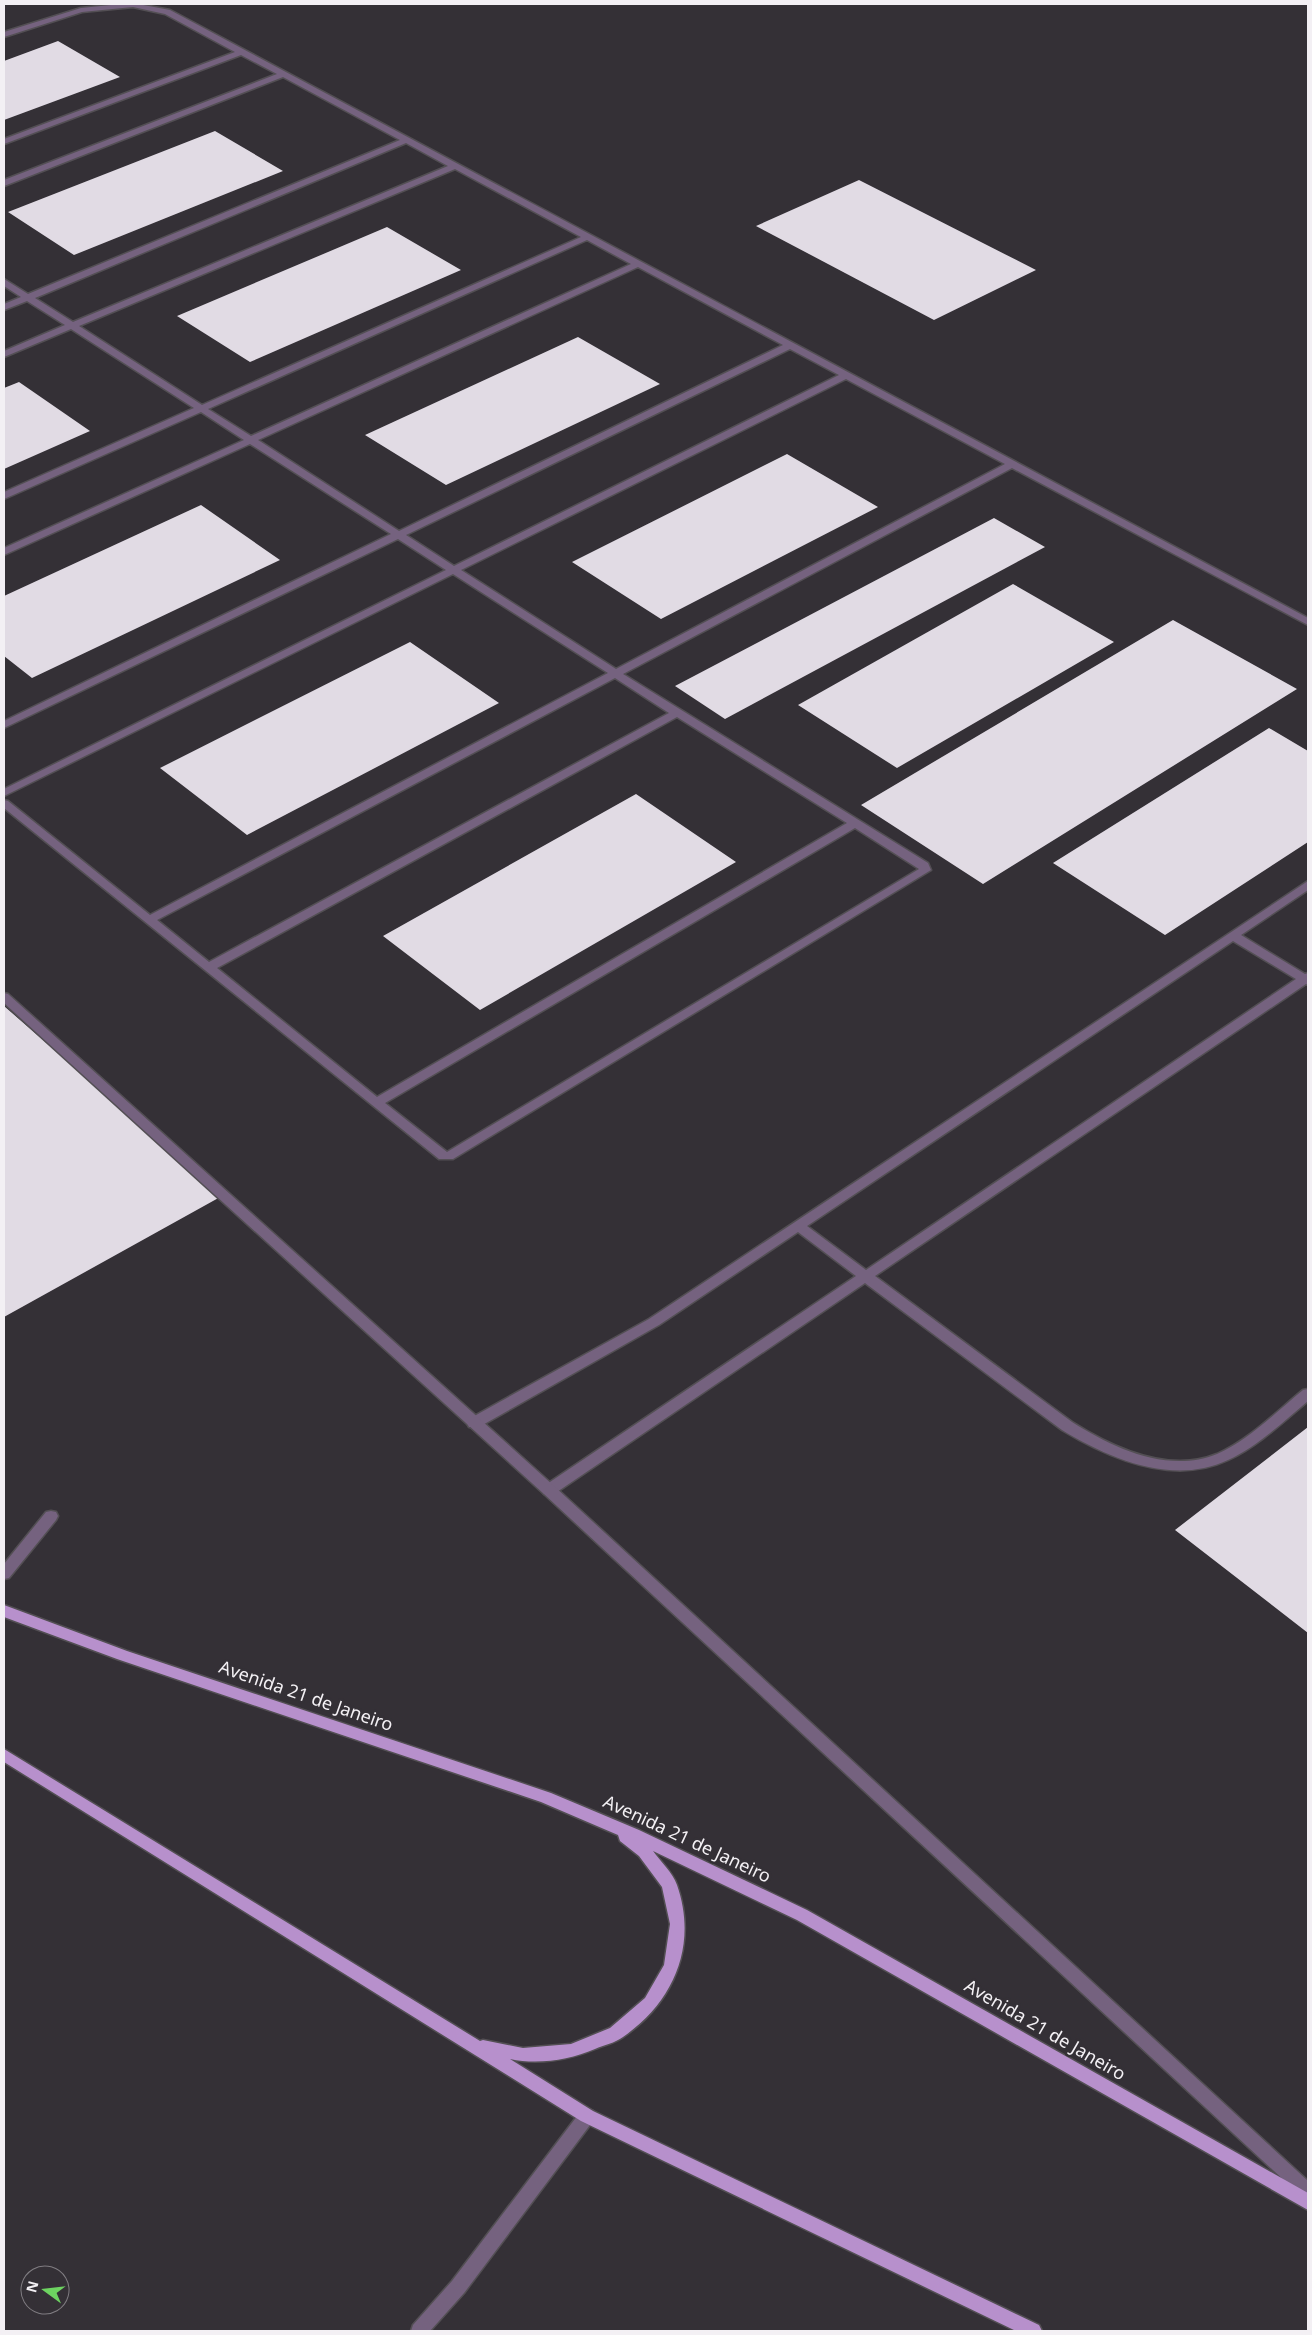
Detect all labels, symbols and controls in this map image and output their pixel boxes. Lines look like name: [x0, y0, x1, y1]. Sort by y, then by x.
street label: Avenida 21 de Janeiro: [216, 1654, 397, 1736]
street label: Avenida 21 de Janeiro: [600, 1789, 775, 1888]
street label: Avenida 21 de Janeiro: [960, 1973, 1131, 2085]
north arrow: [20, 2265, 70, 2315]
text: N: [21, 2279, 43, 2294]

